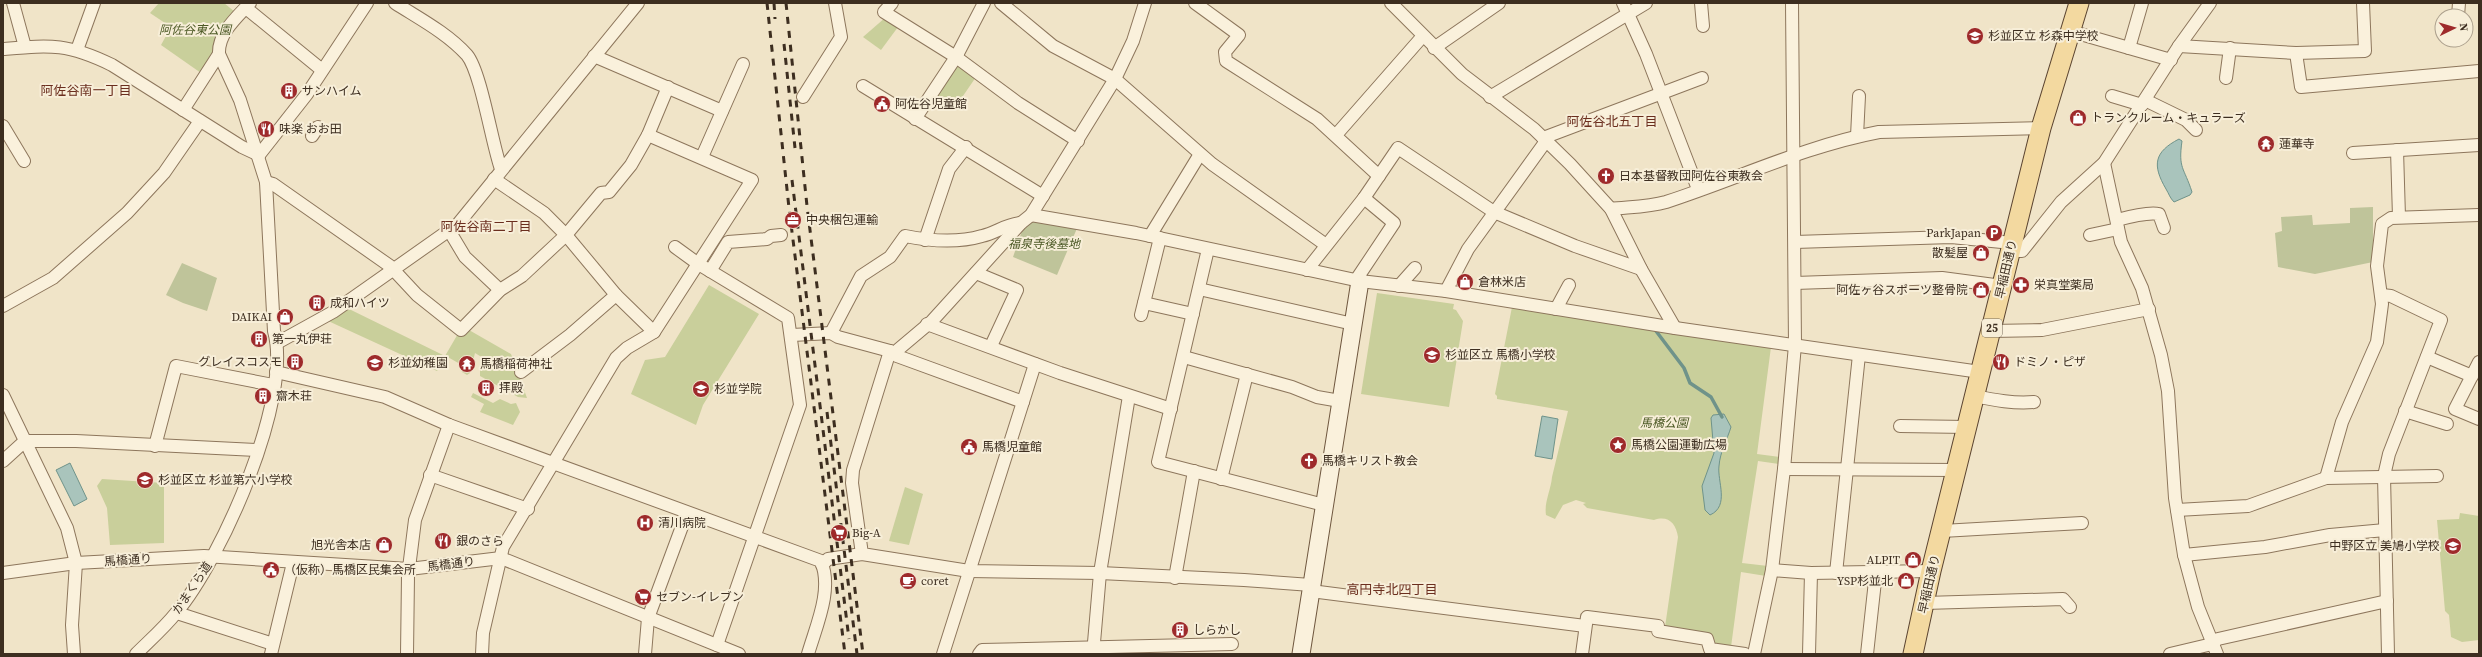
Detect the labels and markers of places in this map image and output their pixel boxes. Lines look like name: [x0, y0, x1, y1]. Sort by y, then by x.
school or university icon: 杉並区立 杉森中学校: [1965, 26, 1985, 46]
place label: 杉並区立 杉森中学校: [1988, 28, 2099, 44]
building icon: サンハイム: [279, 81, 299, 101]
place label: サンハイム: [302, 83, 362, 99]
public building icon: 阿佐谷児童館: [872, 94, 892, 114]
place label: 阿佐谷児童館: [895, 96, 967, 112]
shop icon: トランクルーム・キュラーズ: [2068, 108, 2088, 128]
place label: トランクルーム・キュラーズ: [2091, 110, 2246, 126]
restaurant icon: 味楽 おお田: [256, 119, 276, 139]
place label: 味楽 おお田: [279, 121, 342, 137]
temple icon: 蓮華寺: [2256, 134, 2276, 154]
place label: 蓮華寺: [2279, 136, 2315, 152]
church icon: 日本基督教団阿佐谷東教会: [1596, 166, 1616, 186]
place label: 日本基督教団阿佐谷東教会: [1619, 168, 1763, 184]
office icon: 中央梱包運輸: [783, 210, 803, 230]
place label: 中央梱包運輸: [806, 212, 878, 228]
parking icon: ParkJapan: [1984, 223, 2004, 243]
place label: ParkJapan: [1926, 225, 1981, 241]
shop icon: 散髪屋: [1971, 243, 1991, 263]
place label: 散髪屋: [1932, 245, 1968, 261]
shop icon: 倉林米店: [1455, 272, 1475, 292]
place label: 倉林米店: [1478, 274, 1526, 290]
pharmacy icon: 栄真堂薬局: [2011, 275, 2031, 295]
place label: 栄真堂薬局: [2034, 277, 2094, 293]
shop icon: 阿佐ヶ谷スポーツ整骨院: [1971, 280, 1991, 300]
place label: 阿佐ヶ谷スポーツ整骨院: [1836, 282, 1968, 298]
building icon: 成和ハイツ: [307, 293, 327, 313]
place label: 成和ハイツ: [330, 295, 390, 311]
shop icon: DAIKAI: [275, 307, 295, 327]
place label: DAIKAI: [231, 309, 272, 325]
building icon: 第一丸伊荘: [249, 329, 269, 349]
place label: 第一丸伊荘: [272, 331, 332, 347]
school or university icon: 杉並区立 馬橋小学校: [1422, 345, 1442, 365]
place label: 杉並区立 馬橋小学校: [1445, 347, 1556, 363]
building icon: グレイスコスモ: [285, 352, 305, 372]
restaurant icon: ドミノ・ピザ: [1991, 352, 2011, 372]
school or university icon: 杉並幼稚園: [365, 353, 385, 373]
place label: グレイスコスモ: [198, 354, 282, 370]
temple icon: 馬橋稲荷神社: [457, 354, 477, 374]
place label: ドミノ・ピザ: [2014, 354, 2086, 370]
place label: 杉並幼稚園: [388, 355, 448, 371]
place label: 馬橋稲荷神社: [480, 356, 552, 372]
building icon: 拝殿: [476, 378, 496, 398]
school or university icon: 杉並学院: [691, 379, 711, 399]
place label: 拝殿: [499, 380, 523, 396]
place label: 杉並学院: [714, 381, 762, 397]
building icon: 齋木荘: [253, 386, 273, 406]
place label: 齋木荘: [276, 388, 312, 404]
place icon: 馬橋公園運動広場: [1608, 435, 1628, 455]
public building icon: 馬橋児童館: [959, 437, 979, 457]
place label: 馬橋公園運動広場: [1631, 437, 1727, 453]
place label: 馬橋児童館: [982, 439, 1042, 455]
church icon: 馬橋キリスト教会: [1299, 451, 1319, 471]
place label: 馬橋キリスト教会: [1322, 453, 1418, 469]
school or university icon: 杉並区立 杉並第六小学校: [135, 470, 155, 490]
place label: 杉並区立 杉並第六小学校: [158, 472, 293, 488]
hospital icon: 清川病院: [635, 513, 655, 533]
place label: 清川病院: [658, 515, 706, 531]
supermarket icon: Big-A: [829, 523, 849, 543]
place label: Big-A: [852, 525, 881, 541]
restaurant icon: 銀のさら: [433, 531, 453, 551]
place label: 銀のさら: [456, 533, 504, 549]
shop icon: 旭光舎本店: [374, 535, 394, 555]
school or university icon: 中野区立 美鳩小学校: [2443, 536, 2463, 556]
place label: 旭光舎本店: [311, 537, 371, 553]
place label: 中野区立 美鳩小学校: [2329, 538, 2440, 554]
shop icon: ALPIT: [1903, 550, 1923, 570]
place label: ALPIT: [1867, 552, 1901, 568]
public building icon: （仮称）馬橋区民集会所: [261, 560, 281, 580]
place label: （仮称）馬橋区民集会所: [284, 562, 416, 578]
cafe icon: coret: [898, 571, 918, 591]
shop icon: YSP杉並北: [1896, 571, 1916, 591]
place label: coret: [921, 573, 949, 589]
place label: YSP杉並北: [1837, 573, 1893, 589]
supermarket icon: セブン-イレブン: [633, 587, 653, 607]
place label: セブン-イレブン: [656, 589, 744, 605]
building icon: しらかし: [1170, 620, 1190, 640]
place label: しらかし: [1193, 622, 1241, 638]

